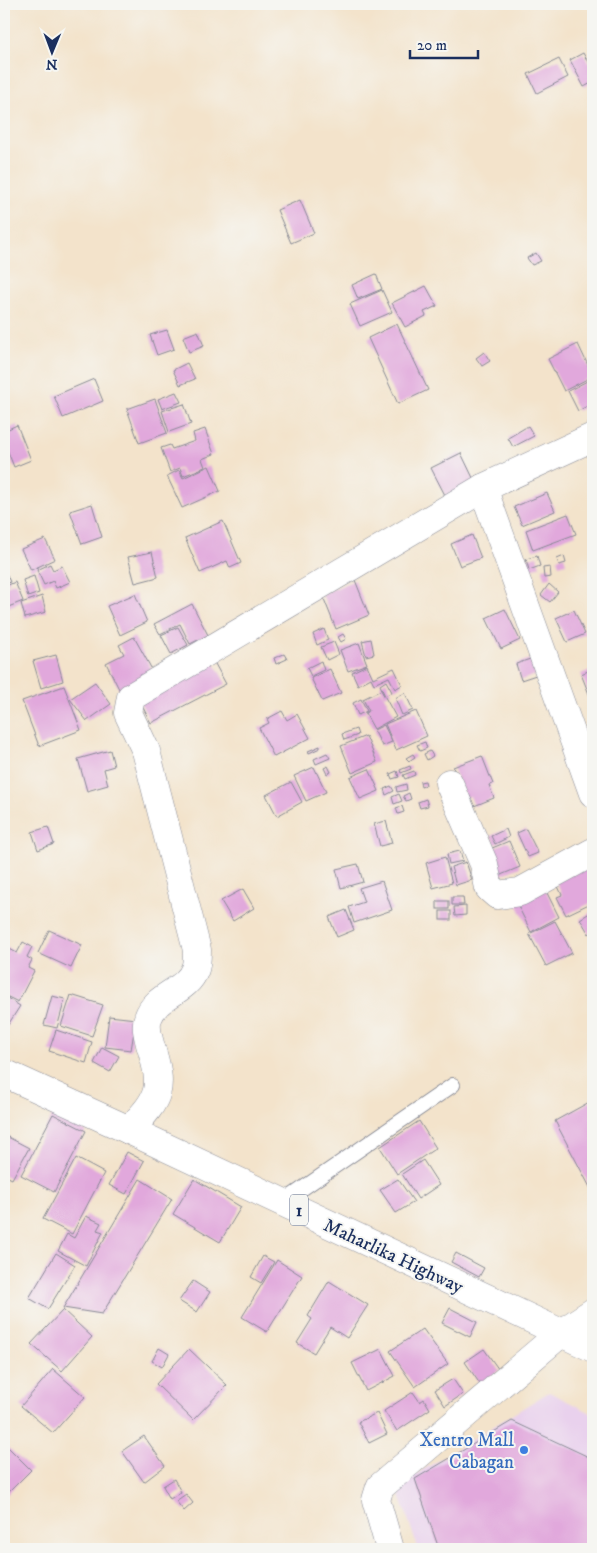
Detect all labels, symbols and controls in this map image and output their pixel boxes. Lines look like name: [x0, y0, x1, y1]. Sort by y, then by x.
north arrow: [28, 28, 78, 78]
scale bar: [410, 28, 477, 60]
text: 20 m: [417, 36, 447, 55]
text: N: [45, 55, 58, 73]
road number: 1: [290, 1194, 308, 1226]
street label: Maharlika Highway: [320, 1214, 468, 1299]
place label: Xentro Mall Cabagan: [419, 1429, 514, 1474]
marker: Xentro Mall Cabagan: [518, 1444, 530, 1456]

